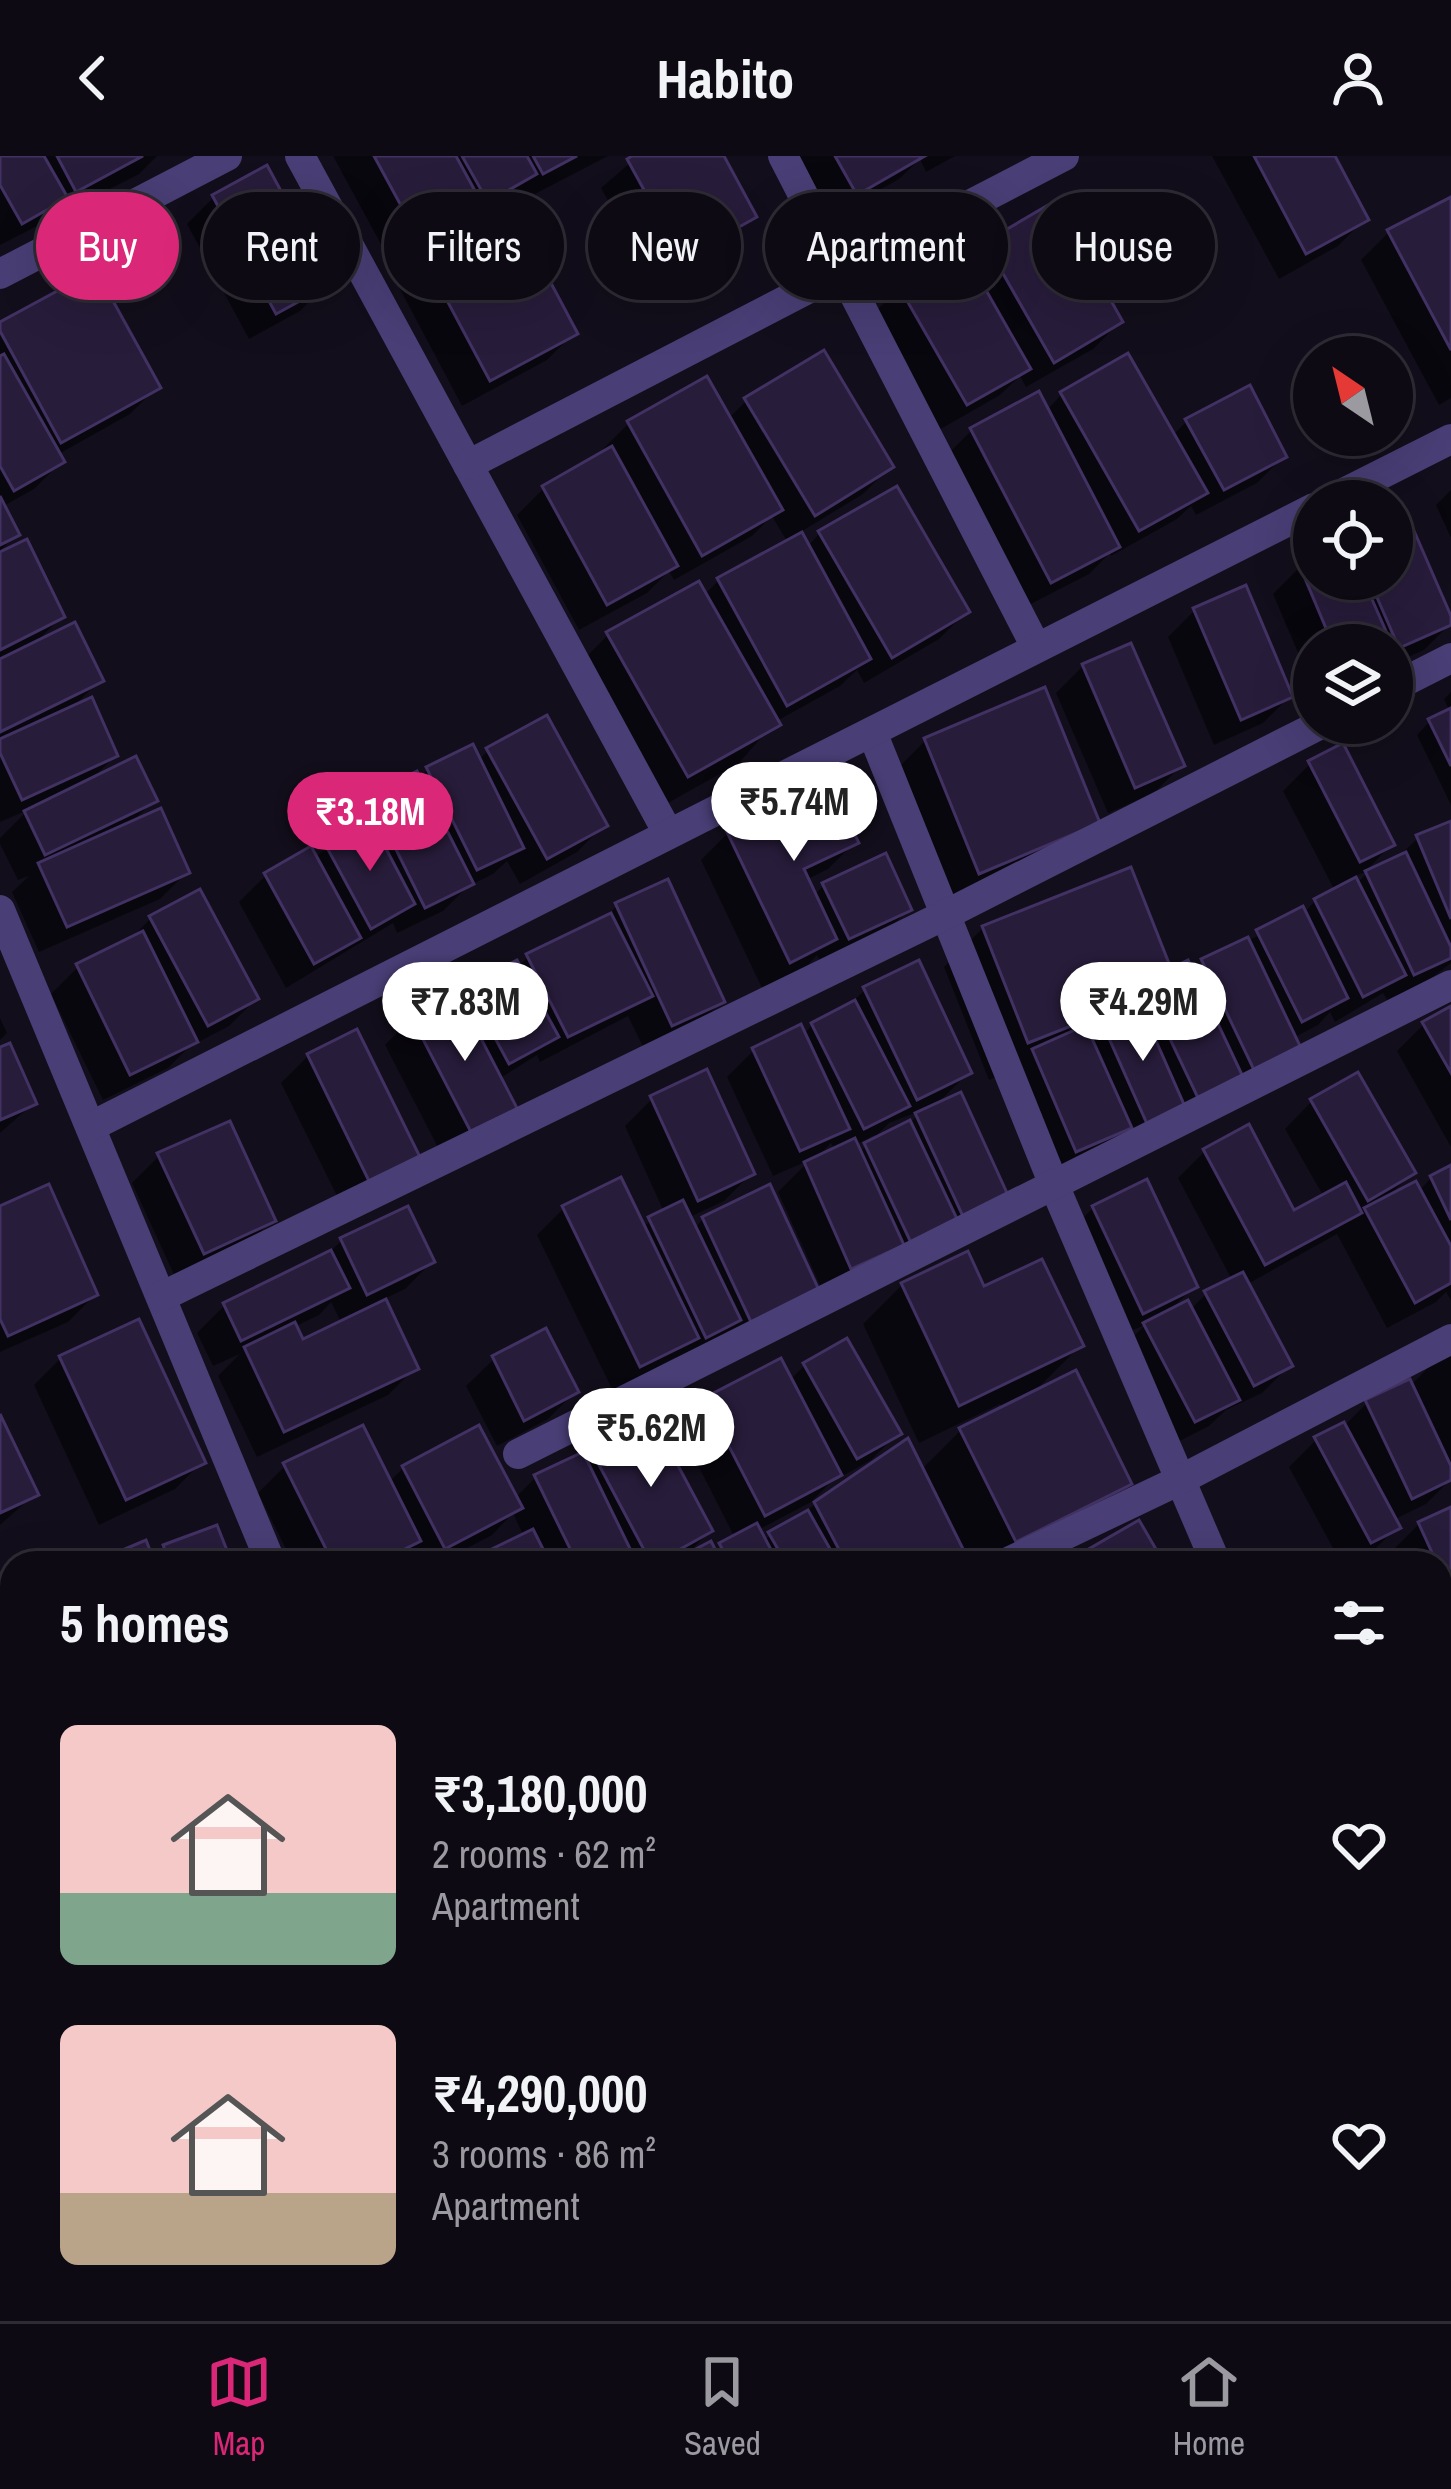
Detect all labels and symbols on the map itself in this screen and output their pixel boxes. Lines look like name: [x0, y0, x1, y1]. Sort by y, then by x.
north arrow: [1293, 336, 1413, 456]
pin: ₹5.74M: [696, 762, 892, 864]
pin: ₹3.18M: [272, 772, 468, 874]
pin: ₹7.83M: [367, 962, 563, 1064]
pin: ₹4.29M: [1045, 962, 1241, 1064]
pin: ₹5.62M: [553, 1388, 749, 1490]

